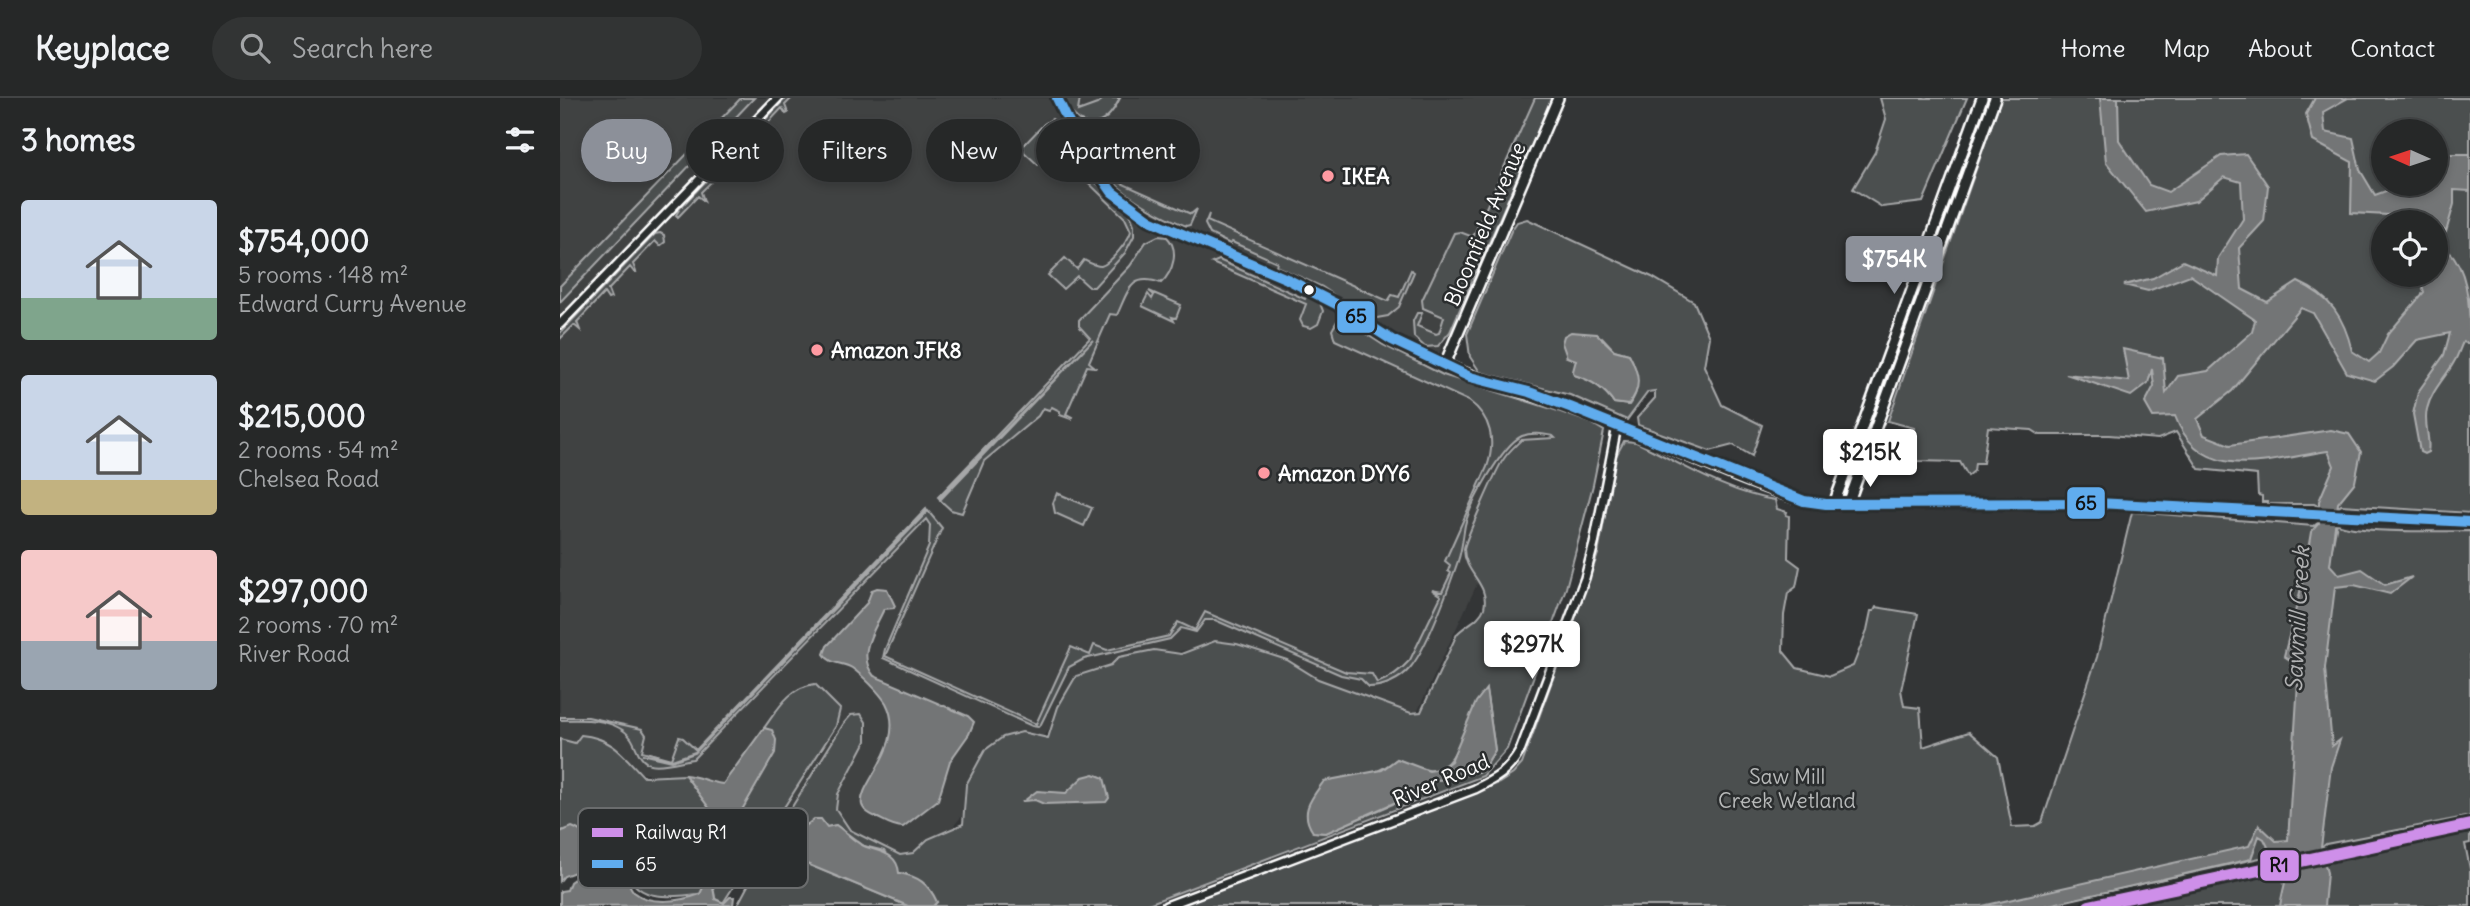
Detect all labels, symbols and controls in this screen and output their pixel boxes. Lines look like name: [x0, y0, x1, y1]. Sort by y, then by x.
search box: [212, 17, 702, 80]
text: Keyplace: [35, 27, 170, 69]
icon: search: [236, 29, 274, 67]
text: Search here: [292, 32, 433, 65]
text: Home: [2061, 33, 2125, 63]
text: Map: [2163, 33, 2210, 63]
text: About: [2248, 33, 2312, 63]
text: Contact: [2350, 33, 2435, 63]
chip: Buy: [581, 119, 672, 182]
chip: Rent: [686, 119, 784, 182]
chip: Filters: [798, 119, 912, 182]
chip: New: [926, 119, 1022, 182]
chip: Apartment: [1036, 119, 1200, 182]
north arrow: [2371, 119, 2448, 196]
map controls: [2371, 119, 2448, 287]
text: 3 homes: [21, 121, 135, 159]
icon: filters: [501, 121, 539, 159]
street label: Bloomfield Avenue: [1438, 138, 1532, 310]
place label: IKEA: [1342, 163, 1390, 190]
marker: IKEA: [1320, 168, 1336, 184]
button: locate: [2371, 210, 2448, 287]
text: $754,000: [238, 222, 369, 260]
icon: home: [77, 228, 161, 312]
pin: $754K: [1845, 236, 1943, 296]
text: $754K: [1862, 244, 1926, 273]
text: 5 rooms · 148 m²: [238, 260, 408, 289]
unlabelled marker: [1302, 283, 1316, 297]
text: Edward Curry Avenue: [238, 289, 467, 318]
line badge: 65: [1336, 300, 1376, 334]
text: 65: [1345, 304, 1367, 328]
place label: Amazon JFK8: [831, 337, 962, 364]
marker: Amazon JFK8: [809, 342, 825, 358]
text: $215,000: [238, 397, 366, 435]
icon: home: [77, 403, 161, 487]
pin: $215K: [1821, 430, 1919, 489]
text: 2 rooms · 54 m²: [238, 435, 399, 464]
text: $215K: [1839, 437, 1901, 466]
place label: Amazon DYY6: [1278, 460, 1410, 487]
text: Chelsea Road: [238, 464, 379, 493]
marker: Amazon DYY6: [1256, 465, 1272, 481]
line badge: 65: [2066, 486, 2106, 520]
text: 65: [2075, 491, 2097, 515]
water label: Sawmill Creek: [2279, 544, 2315, 692]
text: $297,000: [238, 572, 369, 610]
icon: home: [77, 578, 161, 662]
text: 2 rooms · 70 m²: [238, 610, 398, 639]
pin: $297K: [1483, 622, 1581, 681]
text: $297K: [1500, 629, 1564, 658]
text: River Road: [238, 639, 350, 668]
street label: River Road: [1389, 748, 1493, 812]
park label: Saw Mill Creek Wetland: [1718, 763, 1856, 814]
legend: [578, 808, 808, 888]
text: Railway R1: [635, 820, 727, 844]
line badge: R1: [2259, 849, 2300, 882]
text: 65: [635, 852, 657, 876]
text: R1: [2269, 853, 2289, 877]

